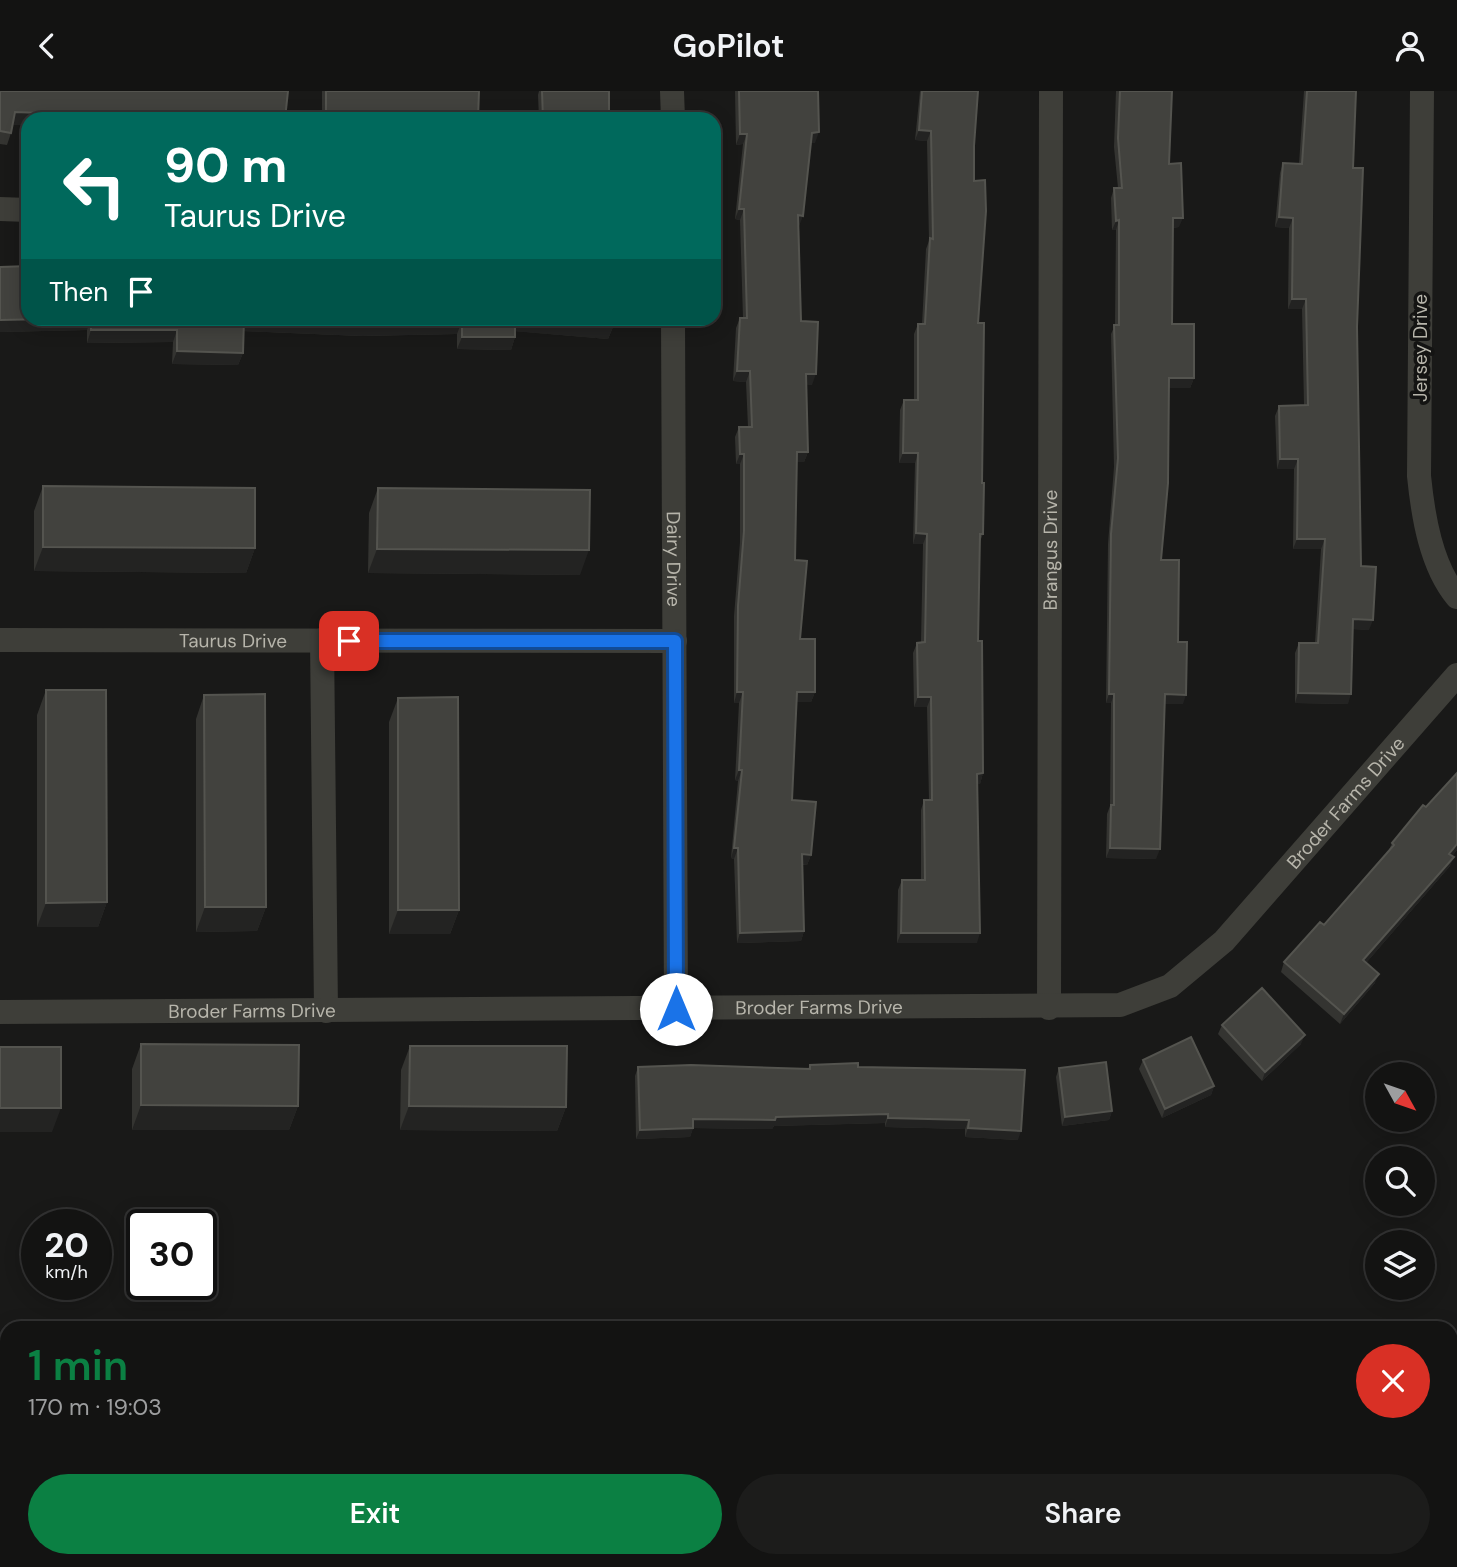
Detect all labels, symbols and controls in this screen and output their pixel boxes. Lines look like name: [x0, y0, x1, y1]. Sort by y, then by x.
text: GoPilot: [672, 25, 785, 67]
icon: back: [28, 27, 66, 65]
icon: person: [1391, 27, 1429, 65]
text: 90 m: [164, 133, 287, 197]
icon: left: [49, 140, 140, 231]
text: Taurus Drive: [164, 195, 346, 237]
icon: arrive: [122, 273, 160, 311]
text: Then: [49, 275, 108, 309]
street label: Jersey Drive: [1408, 294, 1433, 402]
street label: Brangus Drive: [1037, 490, 1063, 610]
street label: Dairy Drive: [661, 511, 687, 607]
pin: [319, 611, 379, 671]
icon: arrive: [330, 622, 368, 660]
street label: Taurus Drive: [179, 628, 287, 653]
street label: Broder Farms Drive: [1281, 731, 1410, 874]
position arrow: [639, 972, 713, 1046]
street label: Broder Farms Drive: [735, 994, 903, 1020]
street label: Broder Farms Drive: [168, 997, 336, 1023]
north arrow: [1365, 1062, 1435, 1132]
map controls: [1365, 1062, 1435, 1300]
button: search: [1365, 1146, 1435, 1216]
speed limit sign: 30: [126, 1209, 217, 1300]
text: 20: [44, 1222, 89, 1268]
button: layers: [1365, 1230, 1435, 1300]
text: km/h: [45, 1260, 88, 1284]
text: 1 min: [28, 1338, 128, 1393]
button: close: [1356, 1344, 1430, 1418]
text: 170 m · 19:03: [28, 1392, 162, 1422]
button: Exit: [28, 1474, 722, 1554]
button: Share: [736, 1474, 1430, 1554]

